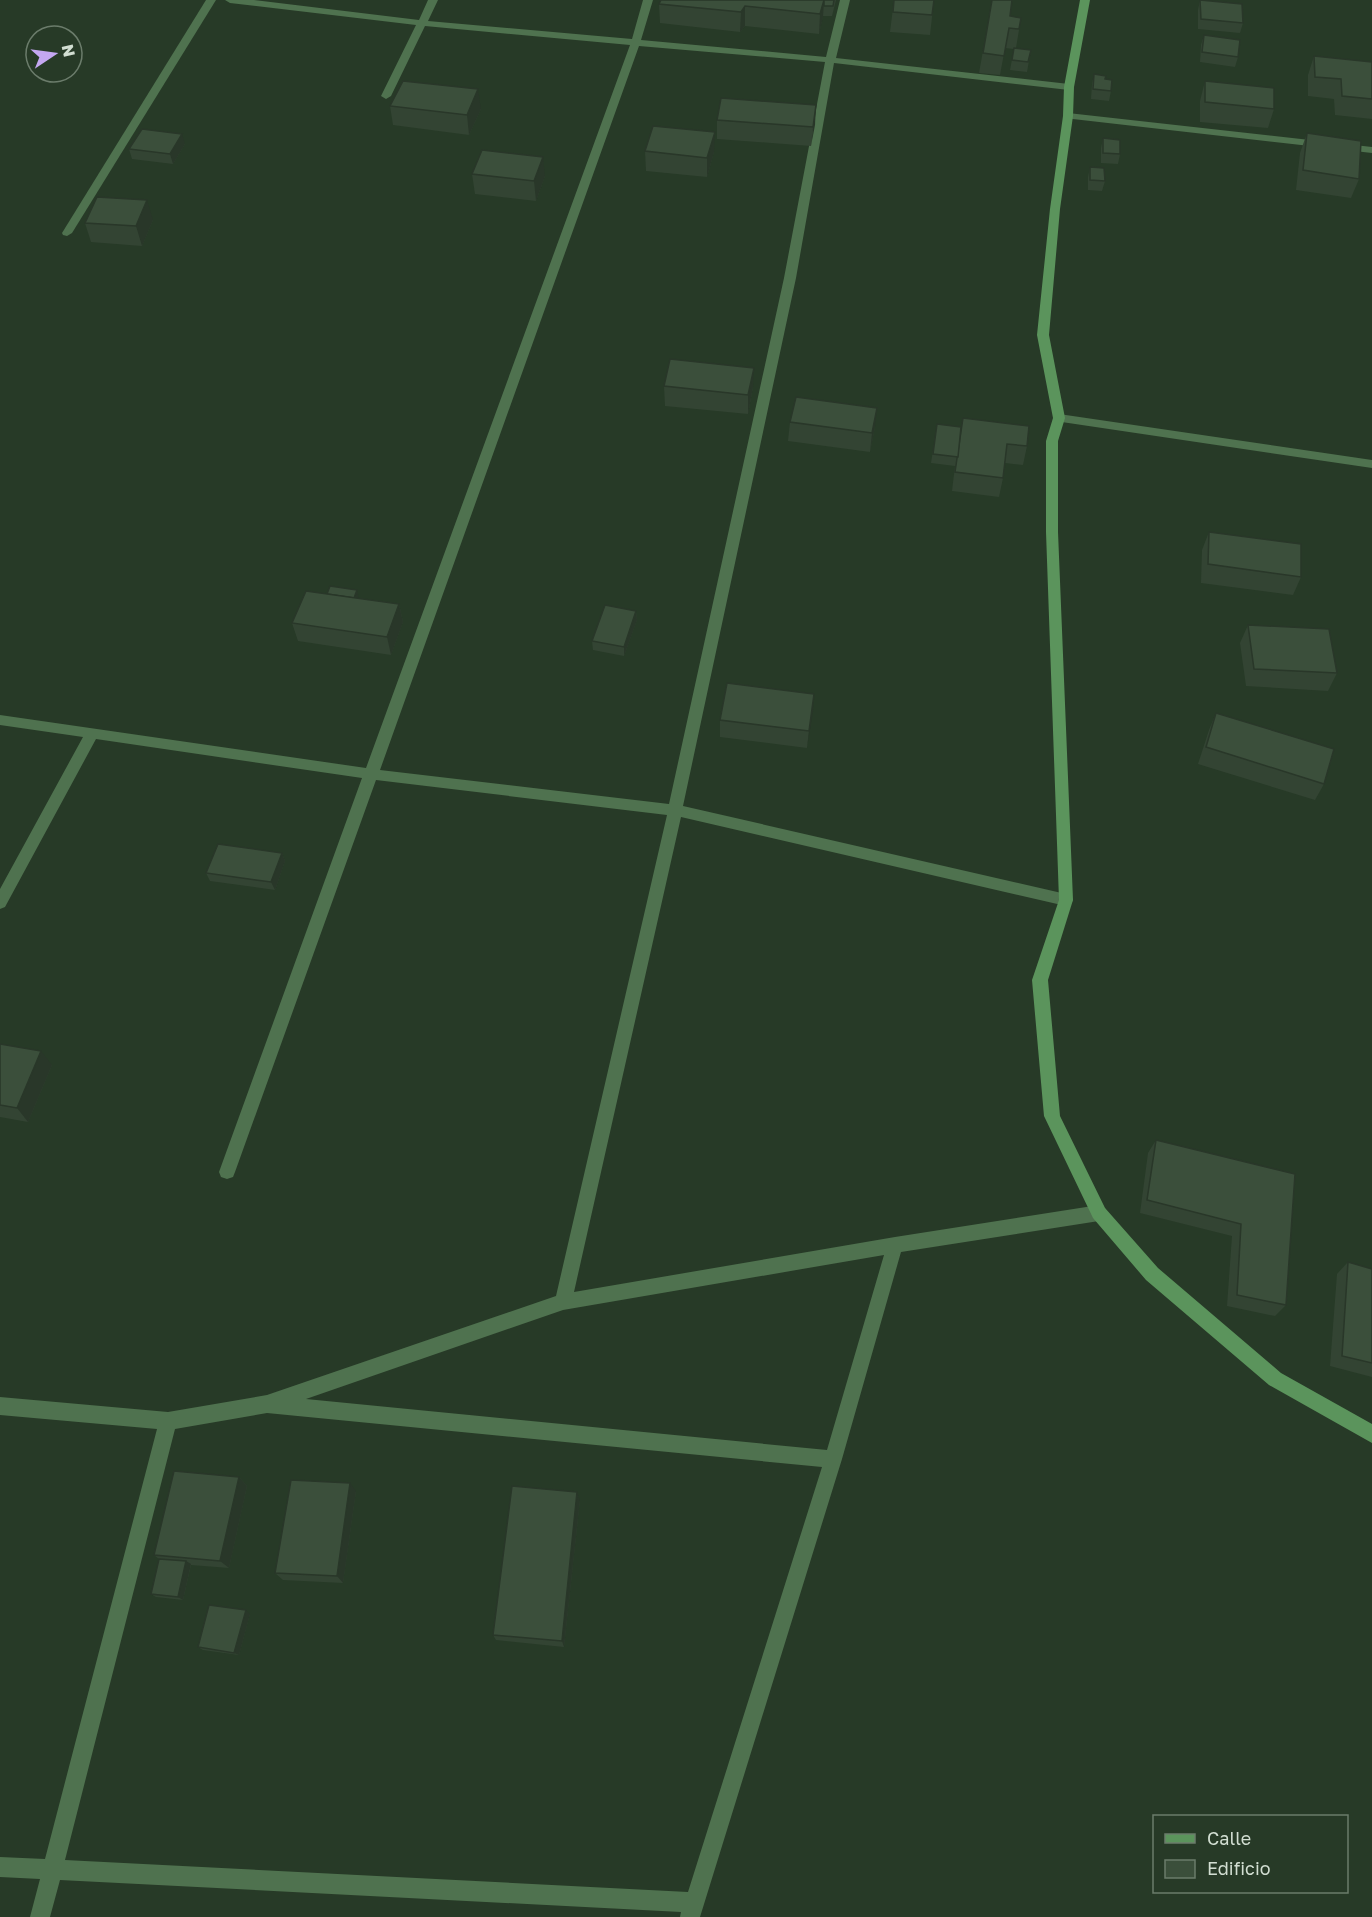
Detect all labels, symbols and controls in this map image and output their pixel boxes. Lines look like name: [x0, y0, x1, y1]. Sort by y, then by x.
north arrow: [24, 24, 84, 84]
text: N: [58, 42, 80, 59]
legend: [1153, 1815, 1348, 1893]
text: Calle: [1207, 1827, 1251, 1849]
text: Edificio: [1207, 1857, 1271, 1879]

